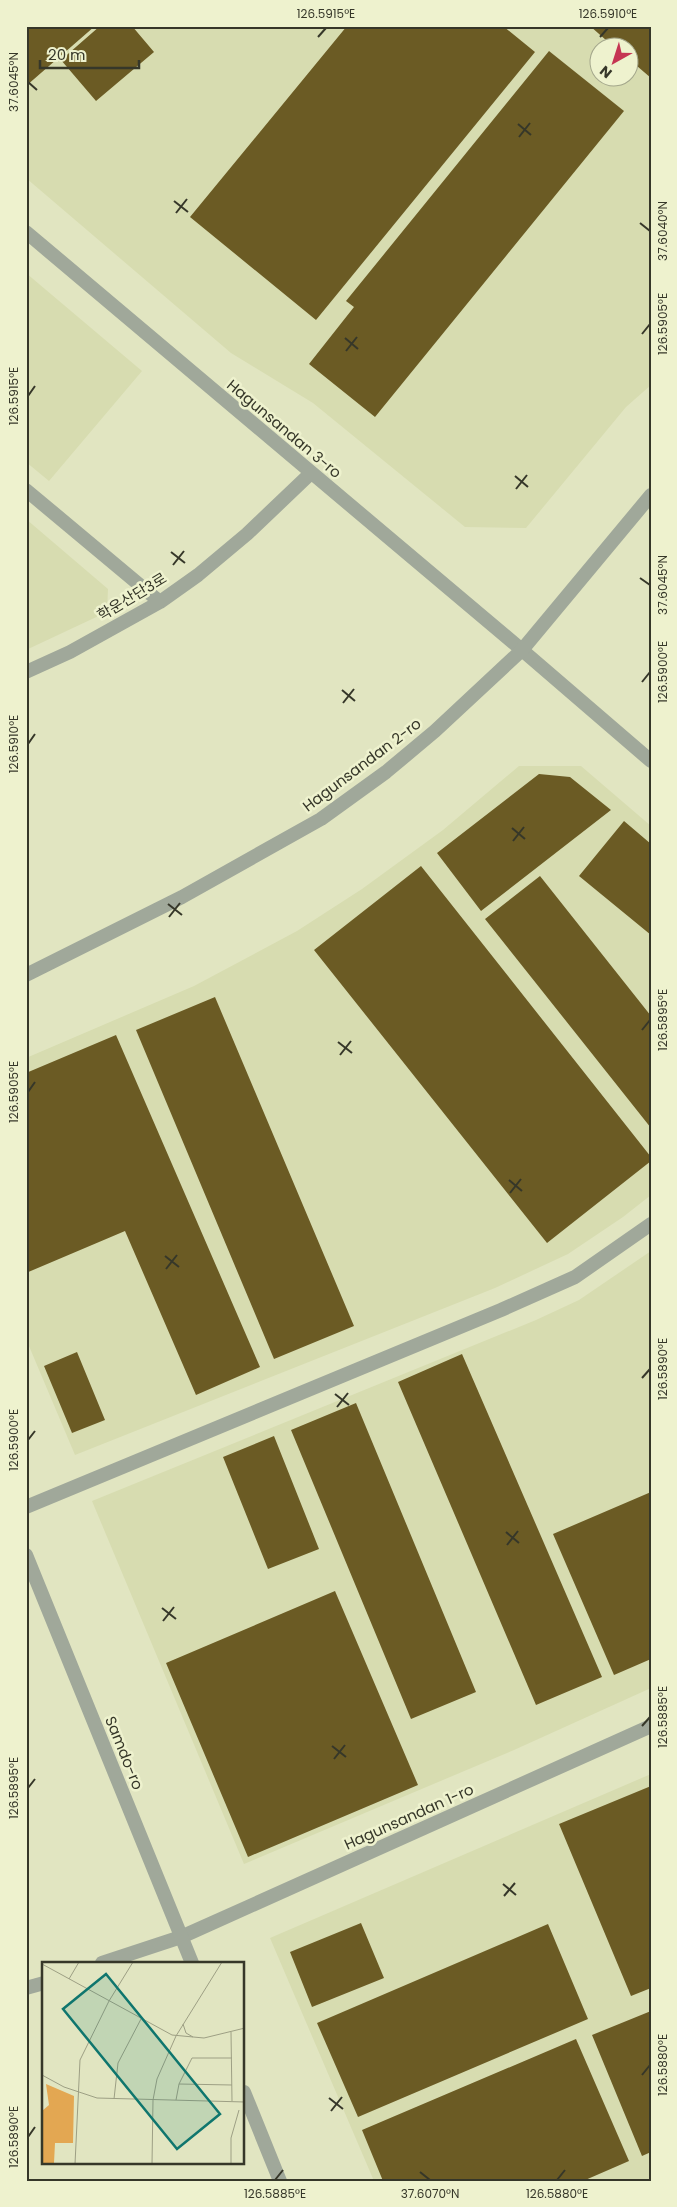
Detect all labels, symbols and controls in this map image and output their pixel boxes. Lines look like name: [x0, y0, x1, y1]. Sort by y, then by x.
text: 126.5915°E: [297, 5, 355, 22]
text: 126.5910°E: [579, 5, 637, 22]
scale bar: [40, 38, 139, 70]
north arrow: [590, 38, 640, 88]
text: 20 m: [48, 44, 86, 65]
text: 37.6045°N: [5, 52, 22, 112]
text: N: [595, 61, 616, 83]
text: 37.6040°N: [654, 201, 671, 261]
text: 126.5905°E: [654, 293, 671, 355]
text: 126.5915°E: [5, 367, 22, 425]
street label: Hagunsandan 3-ro: [223, 374, 346, 483]
text: 37.6045°N: [654, 555, 671, 615]
street label: 학운산단3로: [93, 568, 171, 626]
text: 126.5900°E: [654, 641, 671, 703]
street label: Hagunsandan 2-ro: [298, 713, 425, 816]
text: 126.5910°E: [5, 715, 22, 773]
text: 126.5895°E: [654, 989, 671, 1051]
text: 126.5905°E: [5, 1061, 22, 1123]
text: 126.5890°E: [654, 1338, 671, 1400]
text: 126.5900°E: [5, 1409, 22, 1471]
text: 126.5885°E: [654, 1686, 671, 1748]
street label: Samdo-ro: [100, 1713, 149, 1793]
text: 126.5895°E: [5, 1757, 22, 1819]
street label: Hagunsandan 1-ro: [341, 1779, 477, 1855]
inset map: [42, 1962, 245, 2164]
text: 126.5880°E: [654, 2034, 671, 2096]
text: 126.5890°E: [5, 2106, 22, 2168]
text: 126.5885°E: [244, 2185, 306, 2202]
text: 37.6070°N: [401, 2185, 459, 2202]
text: 126.5880°E: [526, 2185, 588, 2202]

